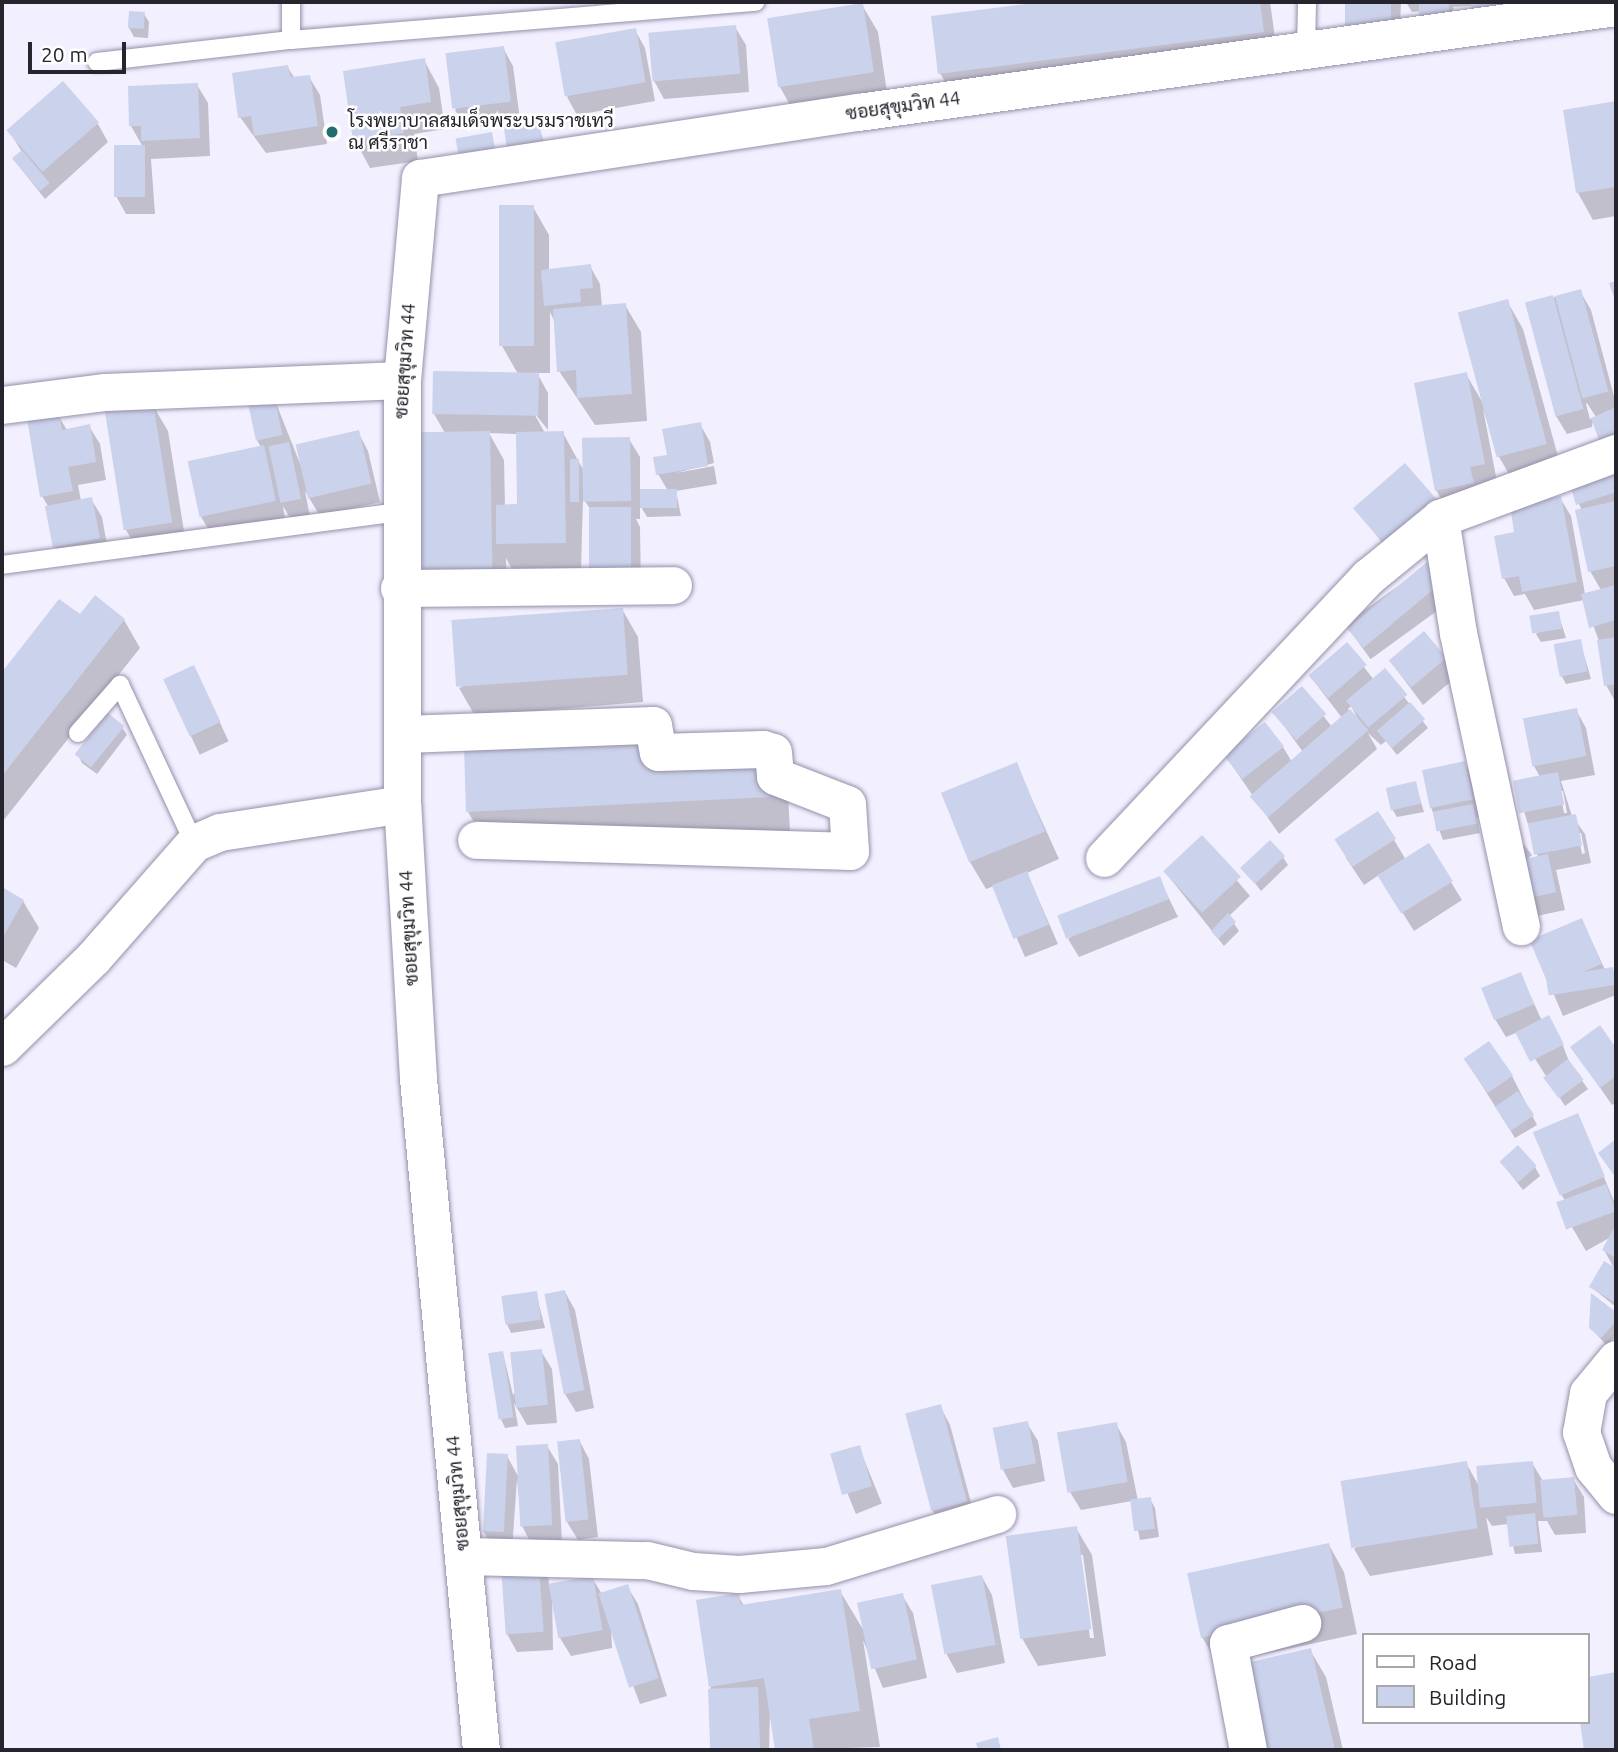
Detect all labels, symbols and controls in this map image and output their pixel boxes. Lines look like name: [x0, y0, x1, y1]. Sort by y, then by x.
scale bar: [32, 28, 130, 72]
text: 20 m: [41, 42, 88, 66]
street label: ซอยสุขุมวิท 44: [844, 87, 962, 125]
place label: โรงพยาบาลสมเด็จพระบรมราชเทวี ณ ศรีราชา: [348, 110, 614, 154]
marker: โรงพยาบาลสมเด็จพระบรมราชเทวี ณ ศรีราชา: [322, 122, 342, 142]
street label: ซอยสุขุมวิท 44: [390, 303, 420, 419]
street label: ซอยสุขุมวิท 44: [395, 870, 423, 986]
street label: ซอยสุขุมวิท 44: [442, 1434, 474, 1552]
legend: [1362, 1633, 1590, 1724]
text: Road: [1429, 1650, 1477, 1674]
text: Building: [1429, 1685, 1506, 1709]

